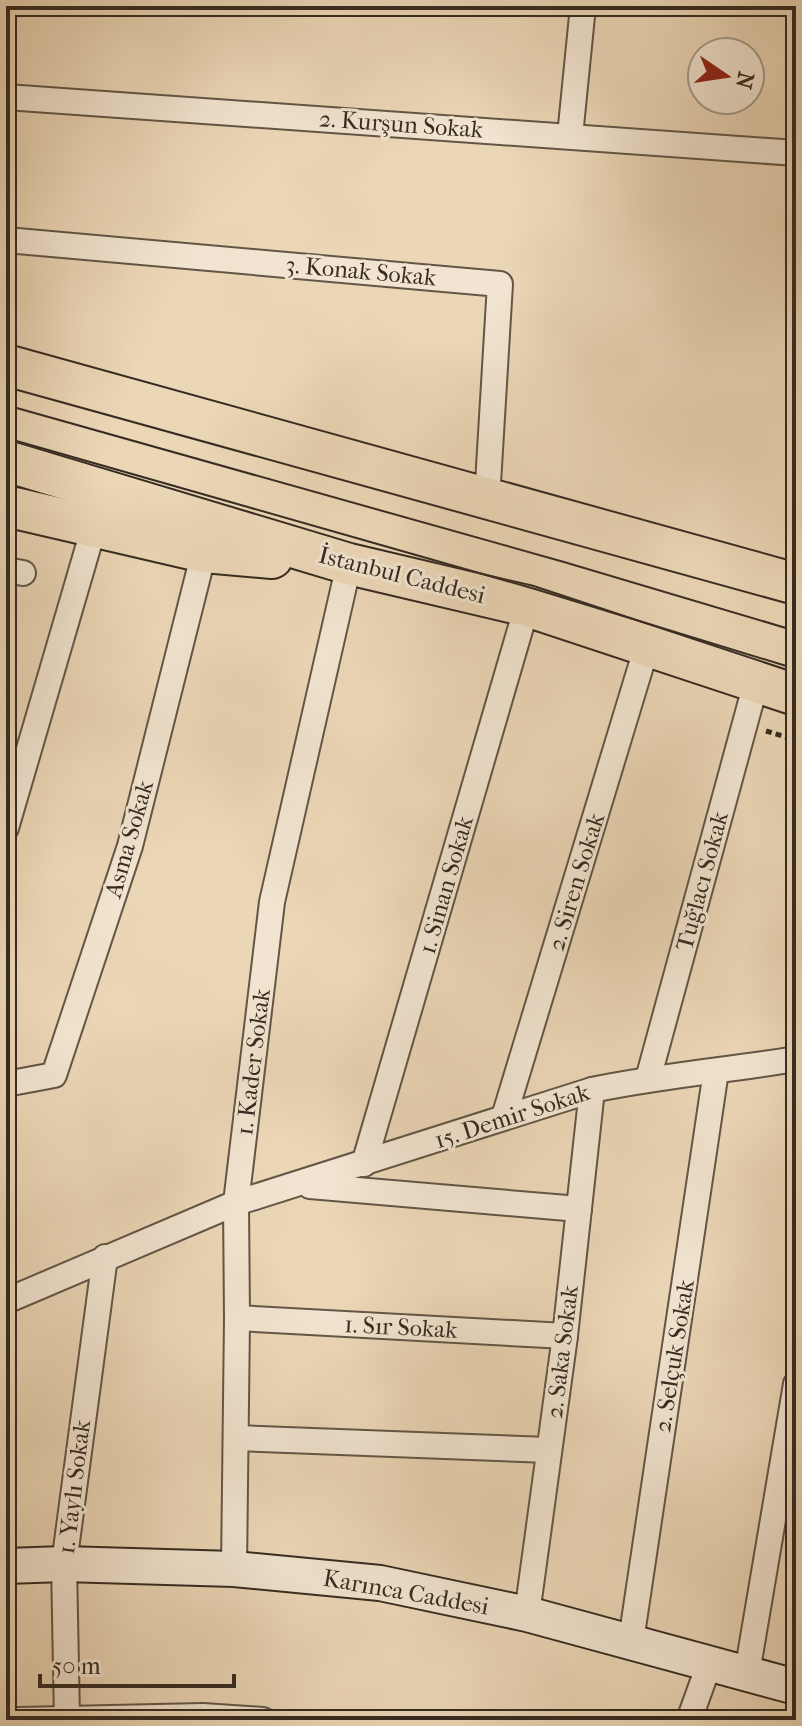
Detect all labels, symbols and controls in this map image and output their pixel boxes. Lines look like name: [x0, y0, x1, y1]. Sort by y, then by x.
north arrow: [686, 36, 766, 116]
text: N: [730, 69, 759, 92]
street label: 2. Kurşun Sokak: [318, 104, 485, 145]
street label: 3. Konak Sokak: [284, 250, 438, 292]
street label: İstanbul Caddesi: [316, 540, 488, 609]
street label: Asma Sokak: [99, 776, 159, 902]
street label: Tuğlacı Sokak: [670, 808, 734, 954]
street label: 2. Siren Sokak: [542, 809, 610, 954]
street label: 1. Sinan Sokak: [413, 812, 479, 957]
street label: 1. Kader Sokak: [230, 986, 276, 1137]
street label: 15. Demir Sokak: [431, 1078, 594, 1154]
street label: 2. Selçuk Sokak: [648, 1277, 701, 1435]
street label: 2. Saka Sokak: [540, 1283, 584, 1420]
street label: 1. Sır Sokak: [344, 1310, 459, 1344]
street label: 1. Yaylı Sokak: [52, 1418, 96, 1556]
street label: Karınca Caddesi: [321, 1564, 491, 1620]
scale bar: [40, 1638, 234, 1688]
text: 50 m: [52, 1652, 101, 1680]

